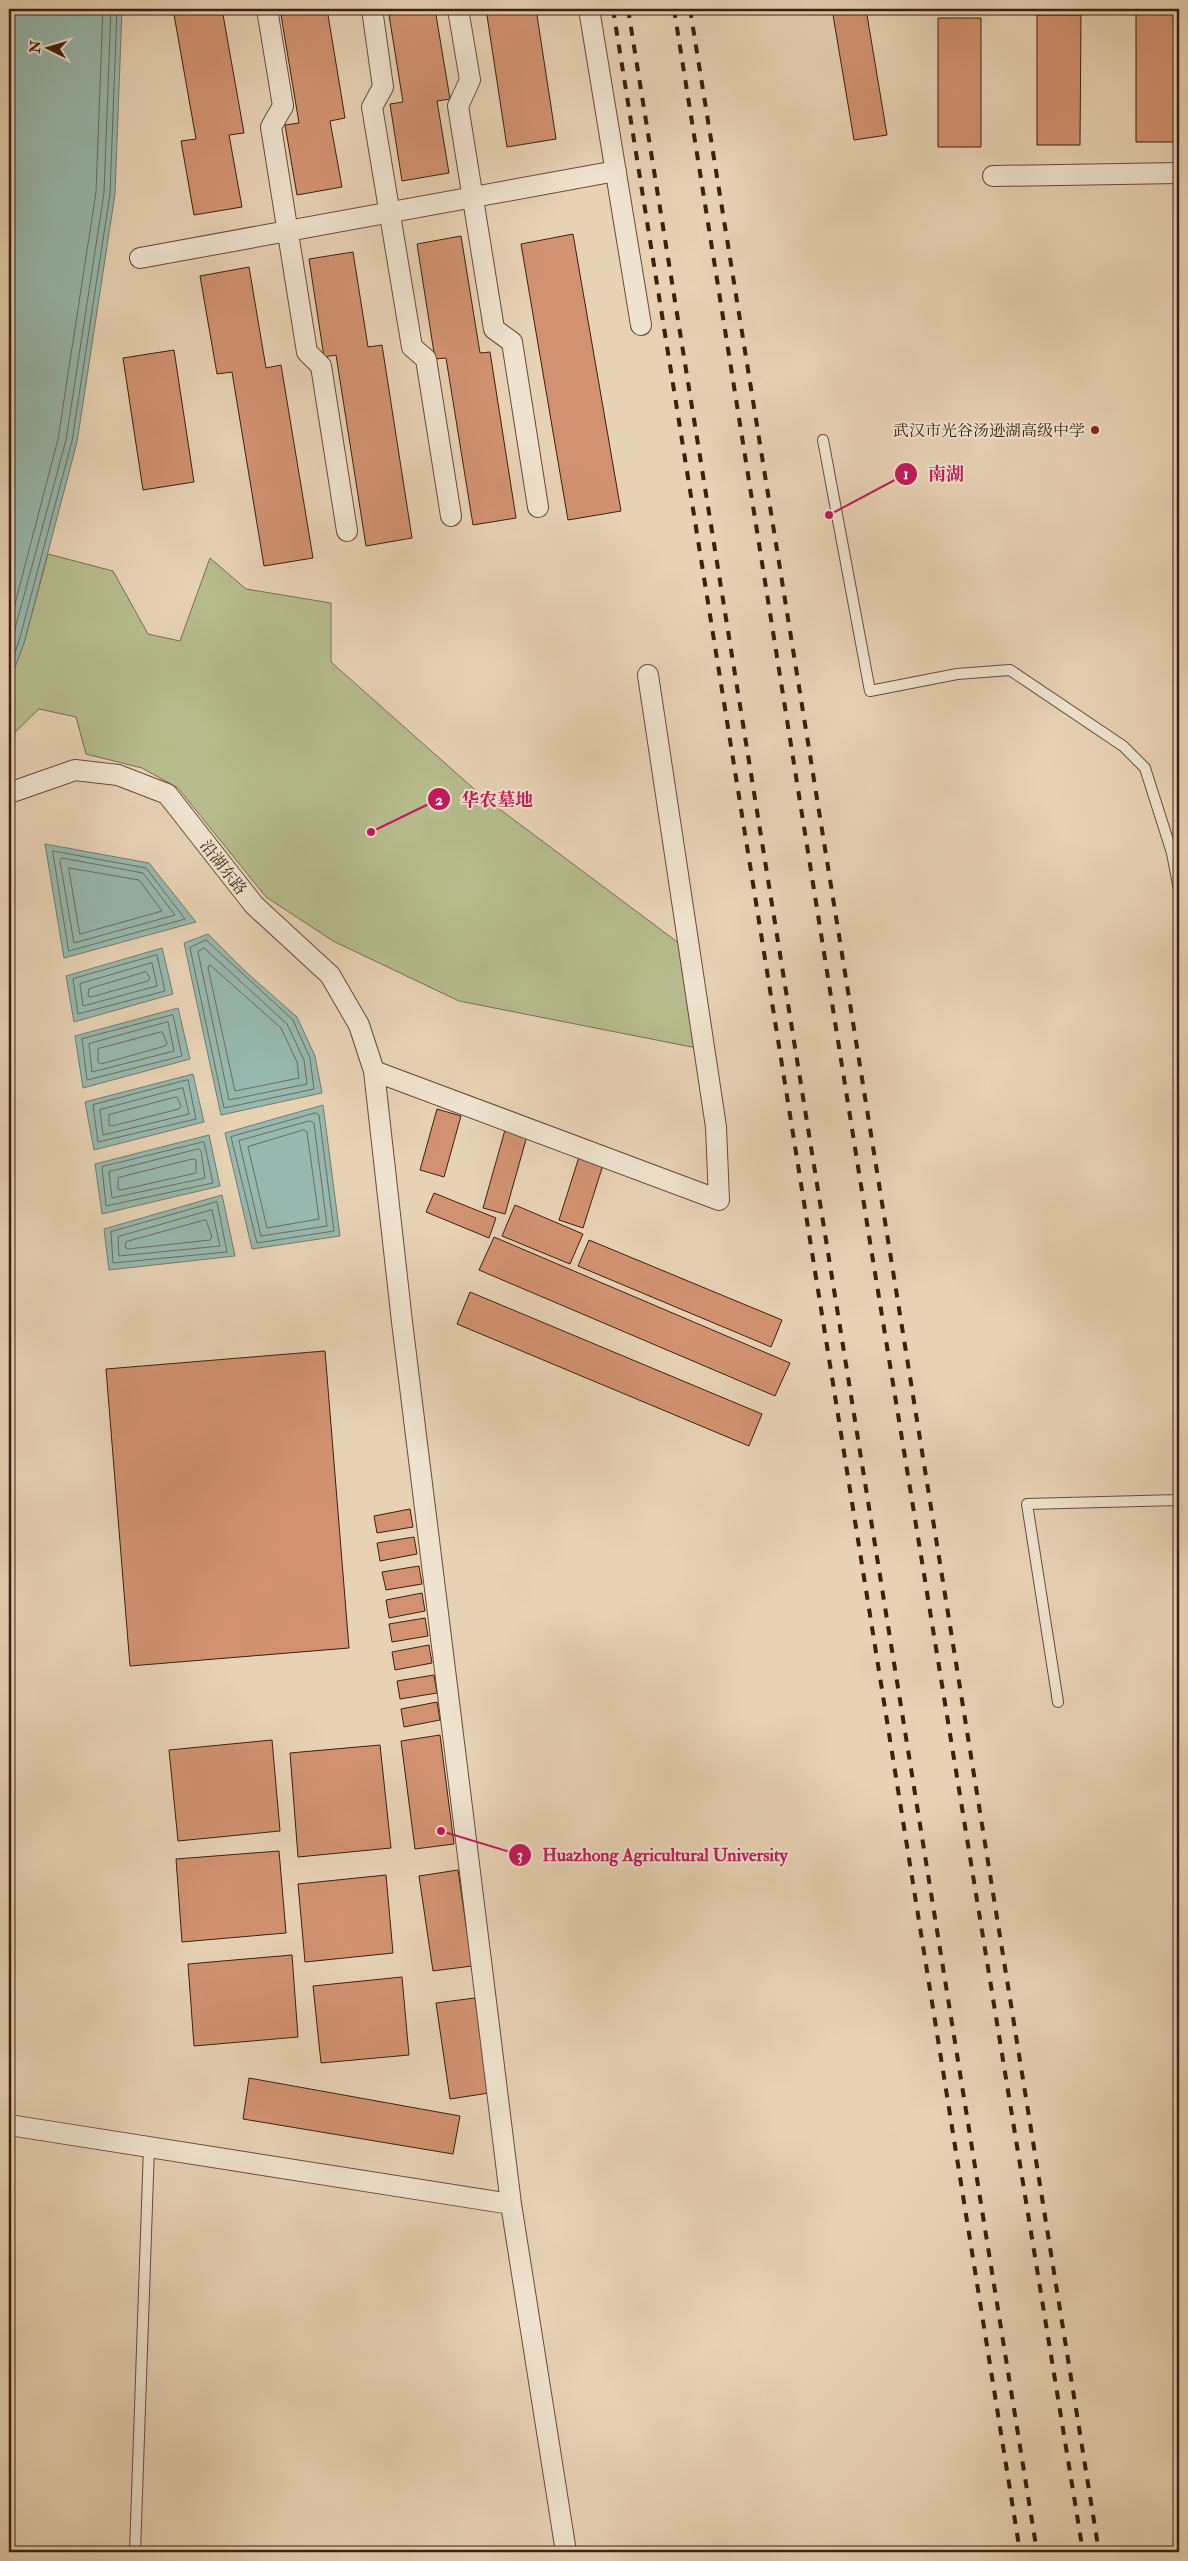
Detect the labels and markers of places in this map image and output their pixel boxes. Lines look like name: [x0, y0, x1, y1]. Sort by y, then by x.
place label: 武汉市光谷汤逊湖高级中学: [893, 421, 1085, 441]
marker: 武汉市光谷汤逊湖高级中学: [1089, 424, 1101, 436]
callout: 南湖: [893, 457, 974, 490]
callout: 华农墓地: [426, 783, 543, 816]
callout: Huazhong Agricultural University: [507, 1838, 798, 1871]

